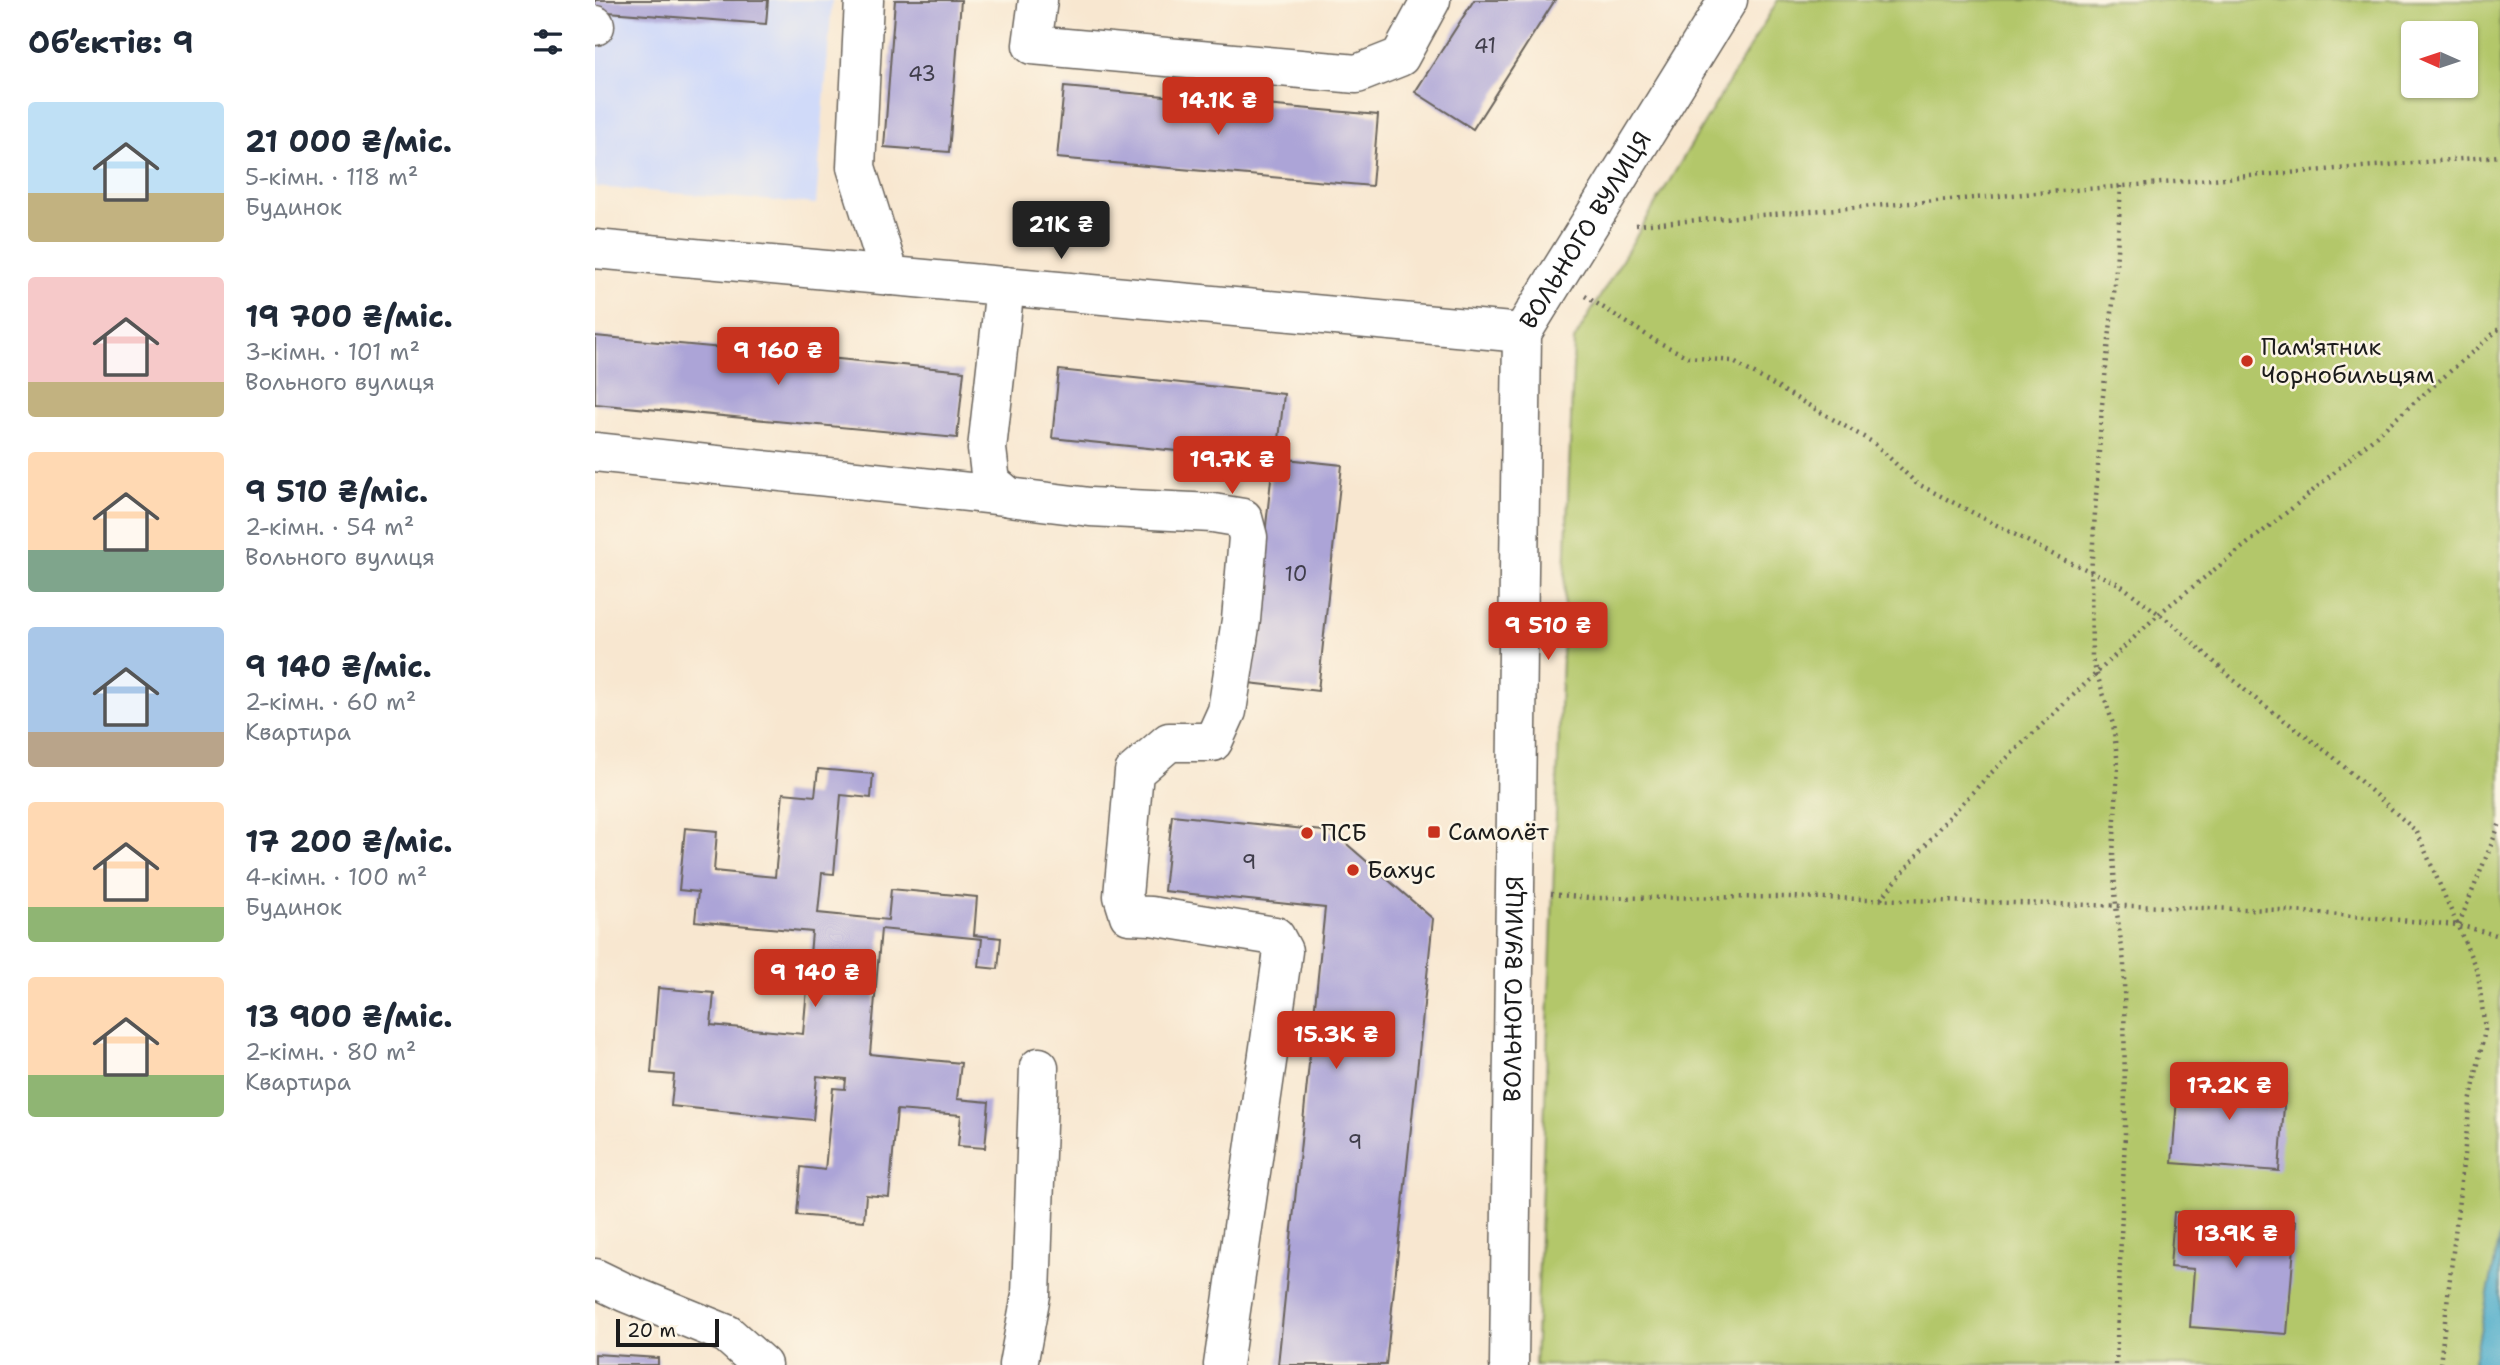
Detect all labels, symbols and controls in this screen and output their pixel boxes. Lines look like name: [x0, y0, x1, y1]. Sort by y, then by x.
north arrow: [2401, 21, 2478, 98]
map controls: [2401, 21, 2478, 98]
text: Об’єктів: 9: [28, 22, 194, 63]
icon: filters: [529, 23, 567, 61]
house number: 41: [1474, 32, 1496, 60]
house number: 43: [908, 60, 936, 88]
pin: 14.1K ₴: [1153, 78, 1283, 137]
text: 14.1K ₴: [1178, 85, 1258, 115]
text: 21 000 ₴/міс.: [245, 121, 452, 162]
street label: ВОЛЬНОГО ВУЛИЦЯ: [1512, 125, 1659, 335]
icon: home: [84, 130, 168, 214]
text: 5-кімн. · 118 m²: [245, 162, 418, 192]
text: Будинок: [245, 192, 342, 222]
pin: 21K ₴: [1012, 202, 1110, 261]
text: 21K ₴: [1029, 209, 1093, 239]
text: 19 700 ₴/міс.: [245, 296, 453, 337]
icon: home: [84, 305, 168, 389]
pin: 9 160 ₴: [713, 328, 843, 387]
place label: Пам'ятник Чорнобильцям: [2261, 331, 2434, 391]
text: 9 160 ₴: [733, 335, 823, 365]
text: 3-кімн. · 101 m²: [245, 337, 420, 367]
marker: Пам'ятник Чорнобильцям: [2239, 353, 2255, 369]
text: Вольного вулиця: [245, 367, 435, 397]
pin: 19.7K ₴: [1167, 436, 1297, 496]
text: 19.7K ₴: [1189, 444, 1275, 474]
text: 9 510 ₴/міс.: [245, 471, 428, 512]
icon: home: [84, 480, 168, 564]
text: 2-кімн. · 54 m²: [245, 512, 414, 542]
text: Вольного вулиця: [245, 542, 435, 572]
house number: 10: [1285, 560, 1307, 588]
pin: 9 510 ₴: [1483, 602, 1613, 662]
text: 9 510 ₴: [1505, 610, 1591, 640]
text: 9 140 ₴/міс.: [245, 646, 432, 687]
icon: home: [84, 655, 168, 739]
text: 2-кімн. · 60 m²: [245, 687, 416, 717]
text: Квартира: [245, 717, 351, 747]
place label: Самолёт: [1448, 816, 1549, 848]
place label: ПСБ: [1321, 817, 1367, 849]
text: 17 200 ₴/міс.: [245, 821, 453, 862]
marker: Самолёт: [1426, 824, 1442, 840]
marker: ПСБ: [1299, 825, 1315, 841]
icon: home: [84, 830, 168, 914]
house number: 9: [1242, 848, 1256, 876]
place label: Бахус: [1367, 854, 1436, 886]
text: 4-кімн. · 100 m²: [245, 862, 427, 892]
marker: Бахус: [1345, 862, 1361, 878]
street label: ВОЛЬНОГО ВУЛИЦЯ: [1496, 876, 1531, 1102]
text: Будинок: [245, 892, 342, 922]
pin: 9 140 ₴: [750, 950, 880, 1009]
text: 9 140 ₴: [770, 957, 860, 987]
text: 13 900 ₴/міс.: [245, 996, 453, 1037]
icon: home: [84, 1005, 168, 1089]
pin: 15.3K ₴: [1271, 1012, 1401, 1071]
text: 15.3K ₴: [1293, 1019, 1379, 1049]
text: 2-кімн. · 80 m²: [245, 1037, 416, 1067]
pin: 17.2K ₴: [2164, 1062, 2294, 1122]
text: Квартира: [245, 1067, 351, 1097]
text: 17.2K ₴: [2186, 1070, 2272, 1100]
house number: 9: [1348, 1128, 1362, 1156]
pin: 13.9K ₴: [2171, 1210, 2301, 1270]
text: 13.9K ₴: [2194, 1218, 2278, 1248]
scale bar: [616, 1316, 719, 1348]
text: 20 m: [627, 1318, 676, 1343]

